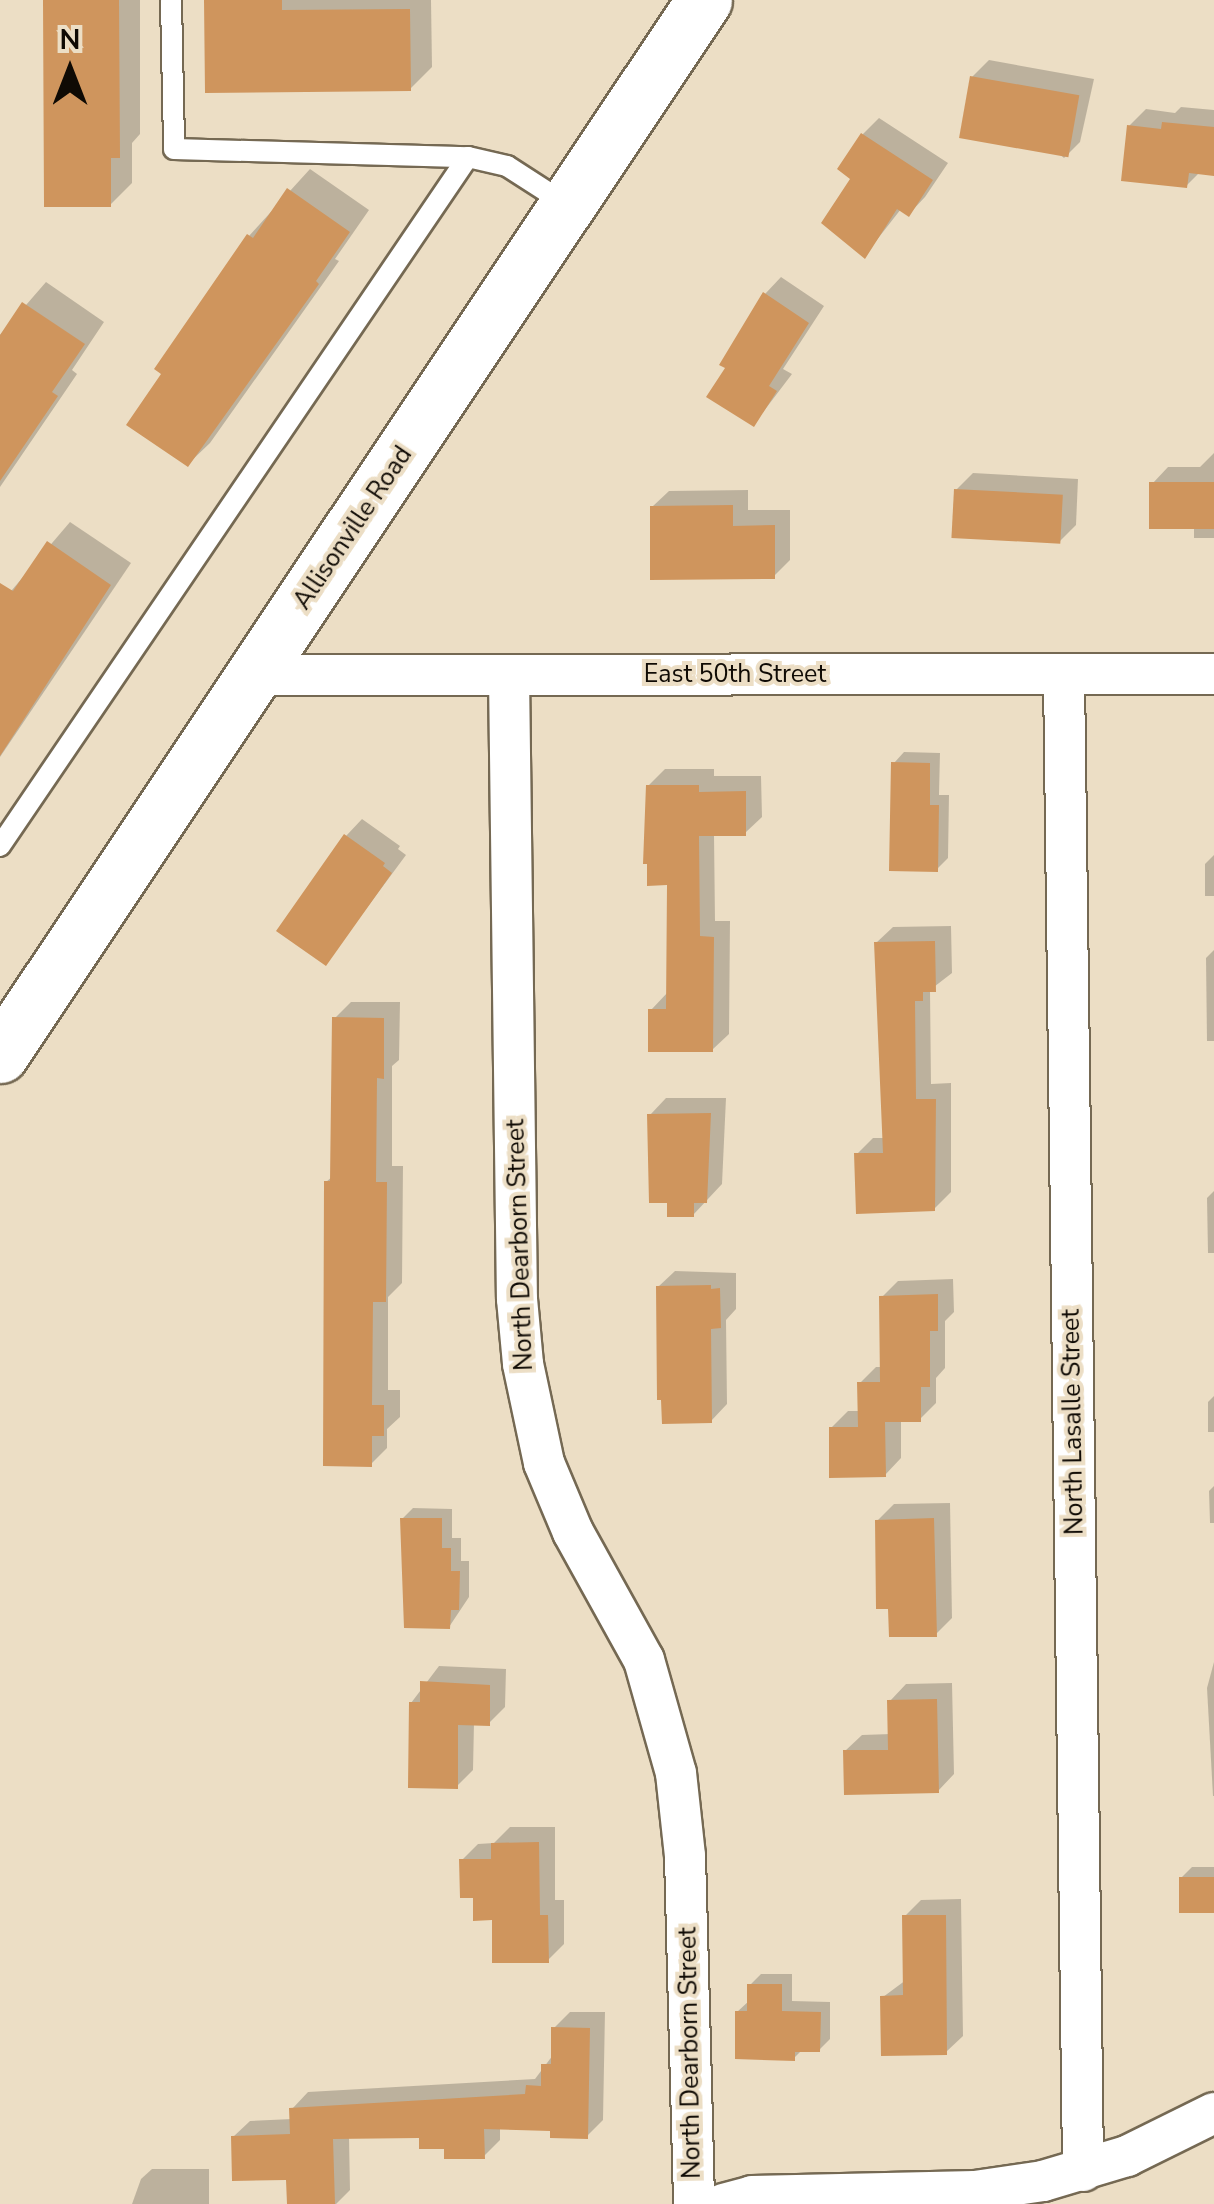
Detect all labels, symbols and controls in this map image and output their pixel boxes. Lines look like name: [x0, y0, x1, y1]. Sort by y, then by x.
north arrow: [20, 20, 120, 120]
text: N: [60, 21, 80, 59]
street label: Allisonville Road: [287, 441, 419, 615]
street label: East 50th Street: [644, 659, 826, 689]
street label: North Dearborn Street: [501, 1119, 539, 1371]
street label: North Lasalle Street: [1056, 1309, 1090, 1535]
street label: North Dearborn Street: [673, 1927, 707, 2179]

